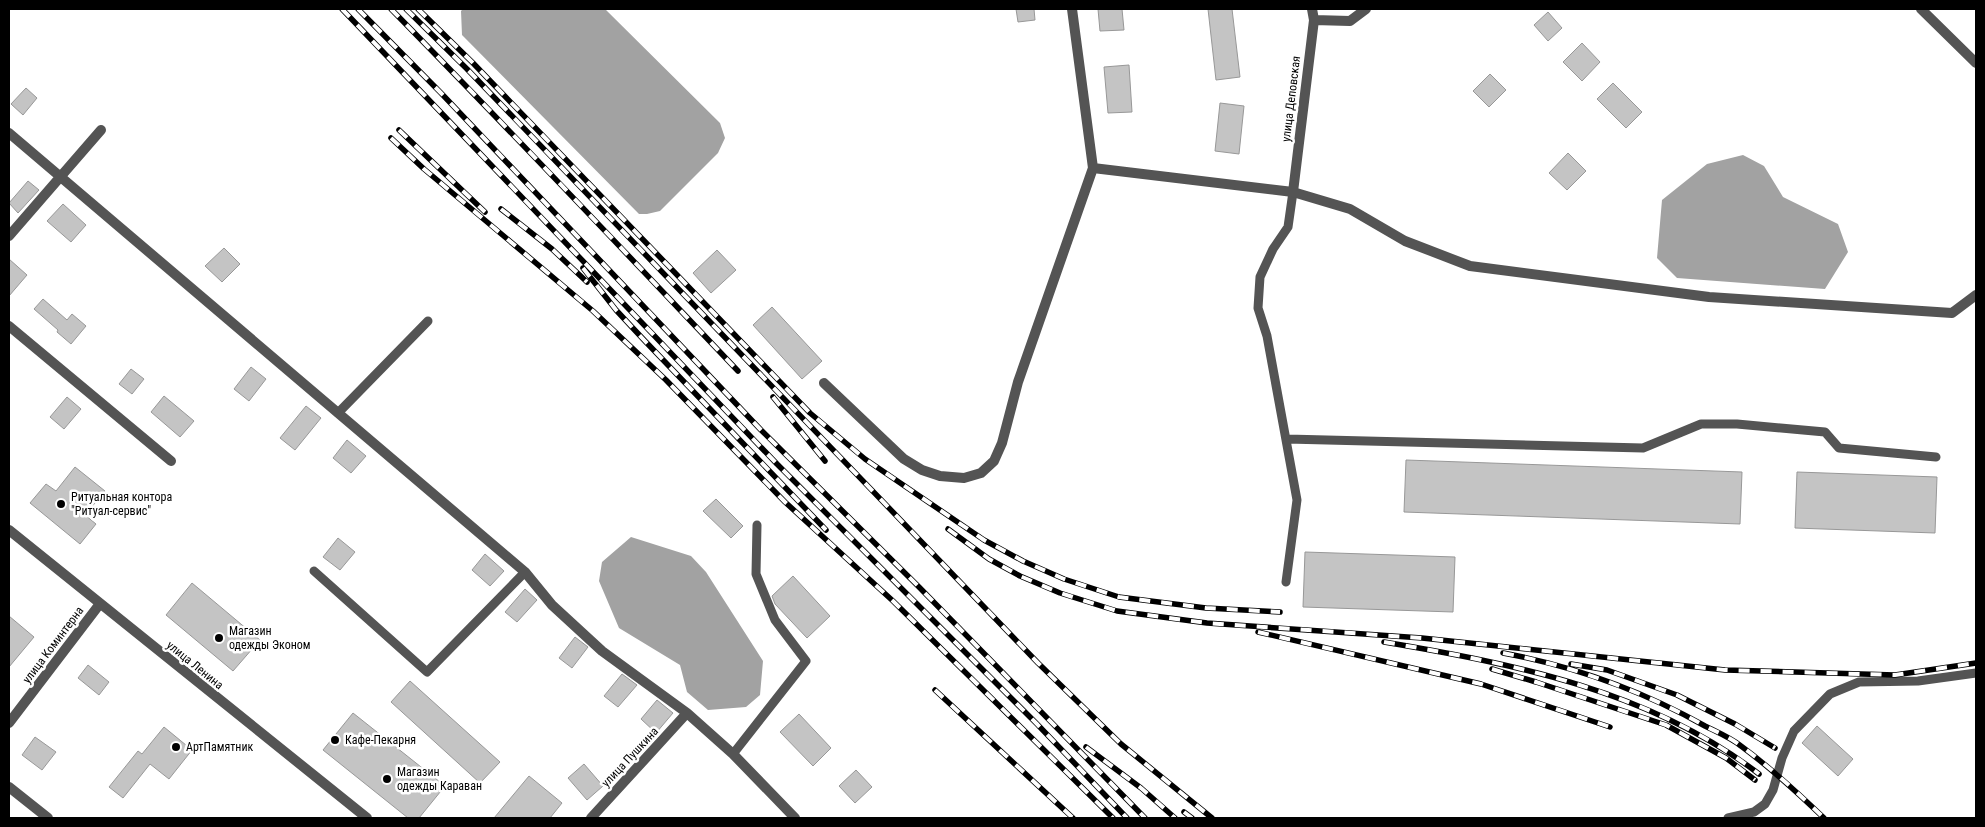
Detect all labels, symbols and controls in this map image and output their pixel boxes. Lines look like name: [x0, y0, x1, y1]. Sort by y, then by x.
street label: улица Деповская: [1279, 55, 1303, 143]
place label: Ритуальная контора "Ритуал-сервис": [71, 490, 172, 518]
marker: Ритуальная контора "Ритуал-сервис": [55, 498, 67, 510]
street label: улица Коминтерна: [20, 604, 87, 686]
place label: Магазин одежды Эконом: [229, 624, 311, 652]
marker: Магазин одежды Эконом: [213, 632, 225, 644]
street label: улица Ленина: [164, 638, 226, 692]
street label: улица Пушкина: [599, 724, 661, 790]
place label: Кафе-Пекарня: [345, 733, 416, 747]
marker: Кафе-Пекарня: [329, 734, 341, 746]
place label: АртПамятник: [186, 740, 254, 754]
marker: АртПамятник: [170, 741, 182, 753]
place label: Магазин одежды Караван: [397, 765, 482, 793]
marker: Магазин одежды Караван: [381, 773, 393, 785]

